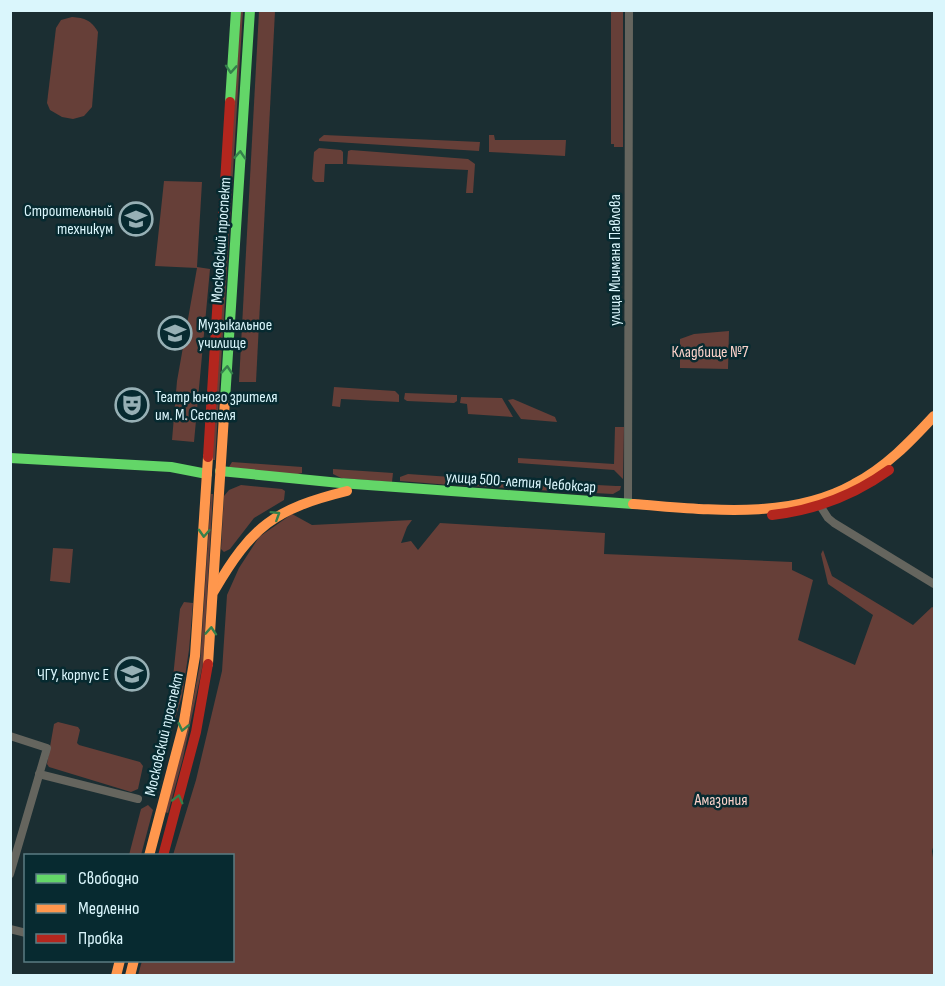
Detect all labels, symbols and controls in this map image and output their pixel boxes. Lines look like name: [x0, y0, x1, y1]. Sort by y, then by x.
one-way arrow: [225, 64, 238, 73]
one-way arrow: [234, 150, 247, 159]
street label: Московский проспект: [208, 177, 235, 304]
street label: улица Мичмана Павлова: [606, 194, 625, 326]
school or university icon: Строительный техникум: [118, 201, 154, 237]
place label: Строительный техникум: [24, 202, 113, 239]
school or university icon: Музыкальное училище: [157, 315, 193, 351]
place label: Музыкальное училище: [198, 316, 272, 353]
park label: Кладбище №7: [671, 343, 749, 362]
one-way arrow: [220, 366, 233, 375]
theatre icon: Театр юного зрителя им. М. Сеспеля: [114, 387, 150, 423]
place label: Театр юного зрителя им. М. Сеспеля: [155, 388, 278, 425]
street label: улица 500-летия Чебоксар: [445, 468, 597, 497]
one-way arrow: [270, 510, 280, 522]
one-way arrow: [197, 528, 210, 537]
one-way arrow: [204, 626, 217, 635]
school or university icon: ЧГУ, корпус Е: [114, 656, 150, 692]
place label: ЧГУ, корпус Е: [37, 666, 109, 685]
street label: Московский проспект: [141, 671, 188, 798]
one-way arrow: [178, 721, 191, 731]
park label: Амазония: [694, 791, 747, 810]
one-way arrow: [171, 794, 184, 804]
legend: [24, 854, 234, 962]
text: Свободно: [78, 868, 139, 889]
text: Медленно: [78, 898, 140, 919]
text: Пробка: [78, 928, 123, 949]

